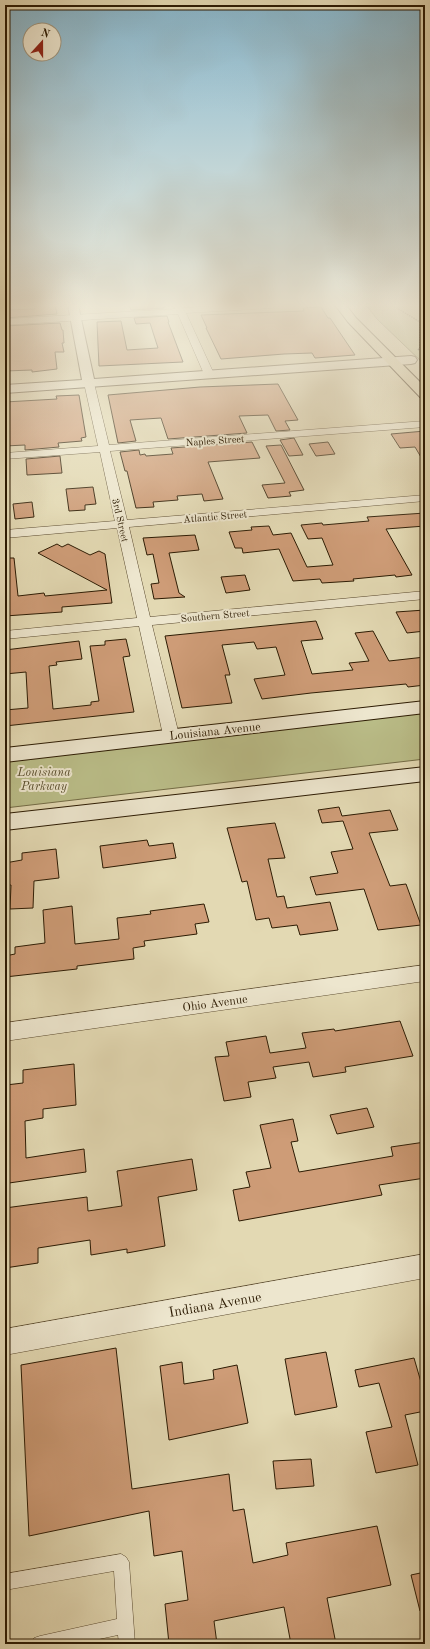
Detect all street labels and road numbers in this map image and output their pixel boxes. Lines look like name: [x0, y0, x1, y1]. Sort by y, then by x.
street label: Naples Street: [185, 434, 245, 448]
street label: 3rd Street: [110, 497, 130, 543]
street label: Atlantic Street: [183, 509, 248, 525]
street label: Southern Street: [180, 608, 250, 624]
street label: Louisiana Avenue: [169, 721, 262, 743]
street label: Ohio Avenue: [182, 993, 249, 1014]
street label: Indiana Avenue: [168, 1290, 263, 1320]

